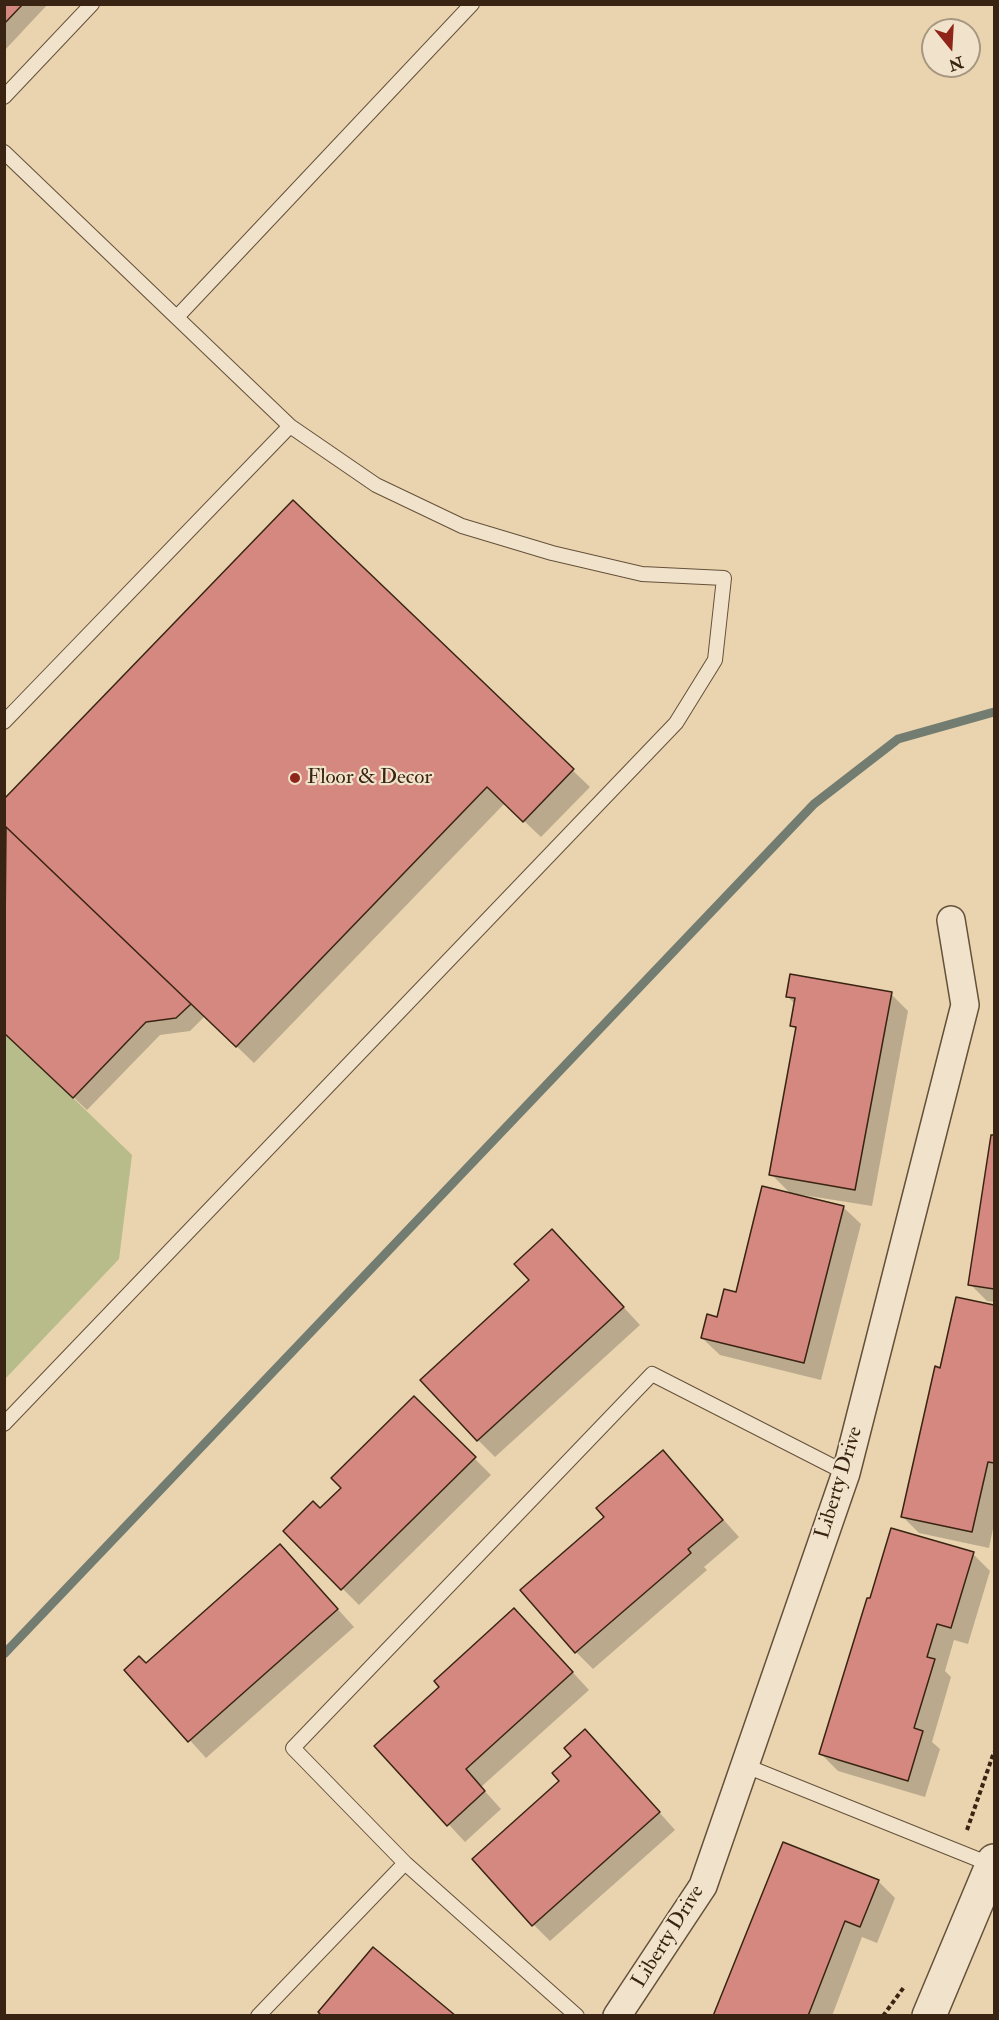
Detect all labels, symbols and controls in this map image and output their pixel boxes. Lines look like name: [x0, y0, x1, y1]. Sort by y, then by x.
north arrow: [921, 18, 981, 78]
text: N: [946, 51, 966, 75]
place label: Floor & Decor: [307, 765, 432, 791]
marker: Floor & Decor: [288, 771, 302, 785]
street label: Liberty Drive: [811, 1424, 869, 1542]
street label: Liberty Drive: [628, 1881, 710, 1993]

